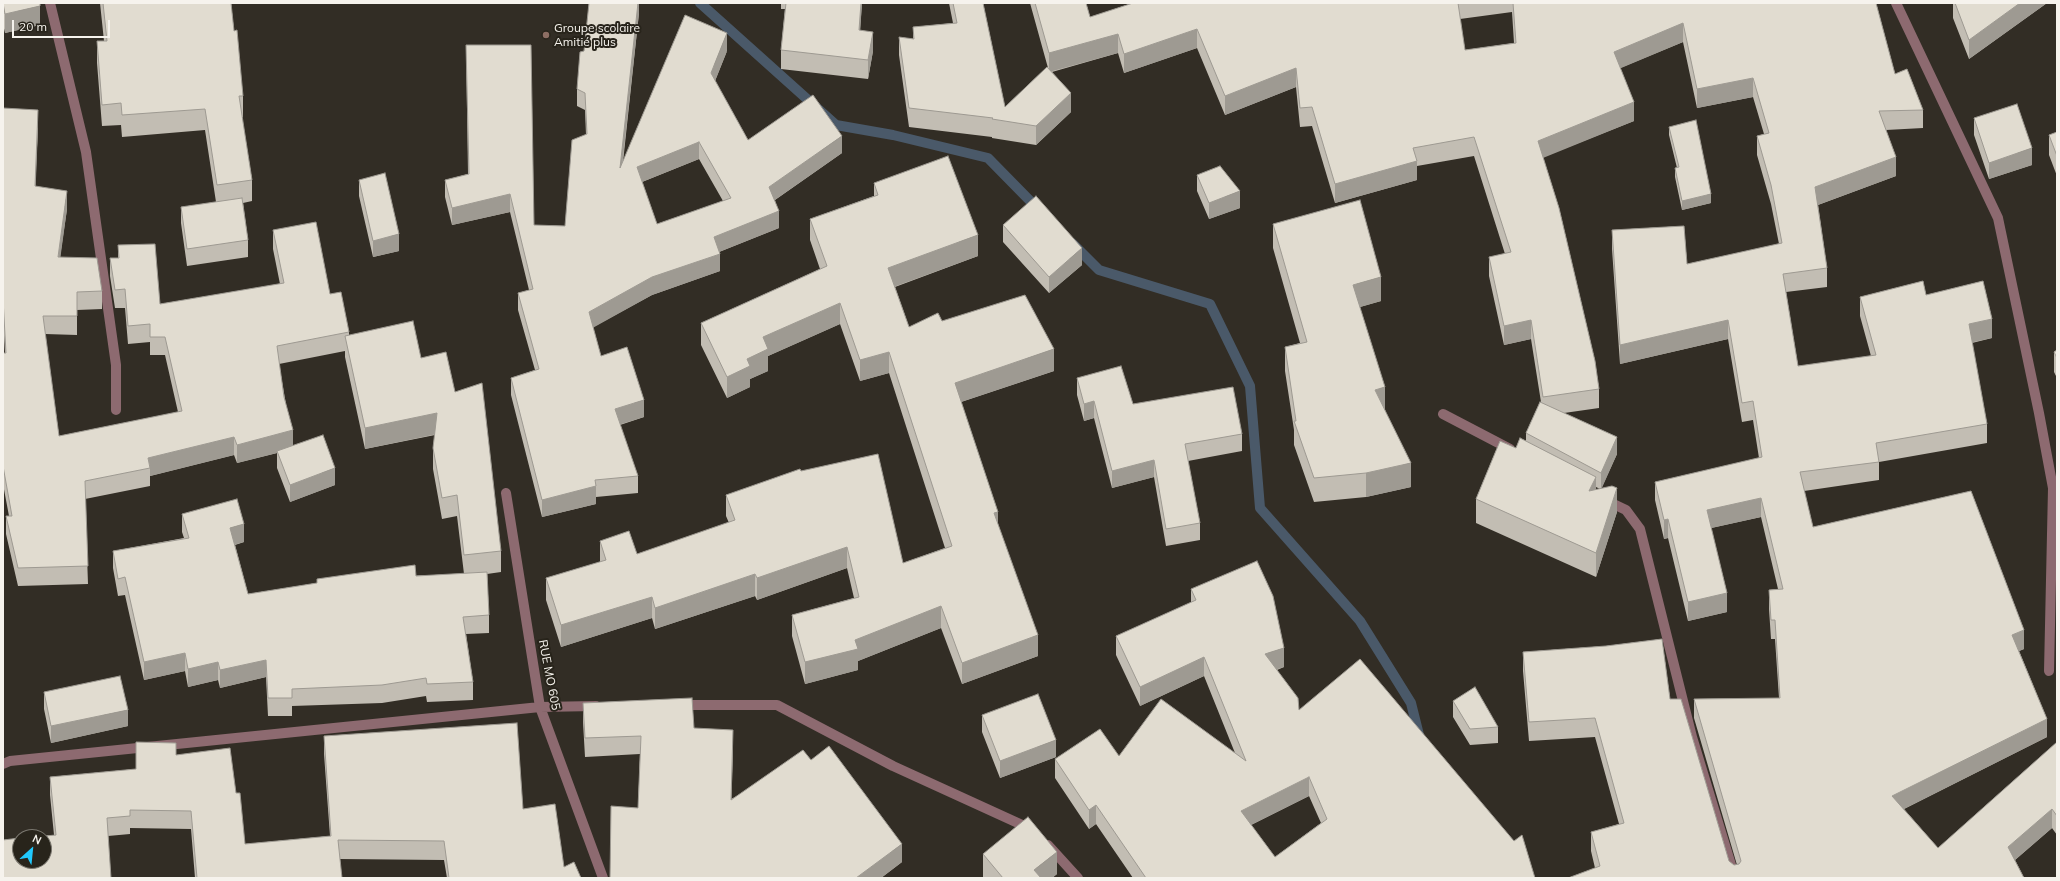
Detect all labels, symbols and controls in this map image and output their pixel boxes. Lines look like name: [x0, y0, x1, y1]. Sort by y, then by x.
scale bar: [14, 12, 112, 38]
text: 20 m: [19, 19, 47, 34]
place label: Groupe scolaire Amitié plus: [554, 21, 640, 49]
marker: Groupe scolaire Amitié plus: [541, 30, 551, 40]
street label: RUE MO 605: [535, 639, 563, 711]
north arrow: [12, 829, 52, 869]
text: N: [30, 831, 44, 847]

